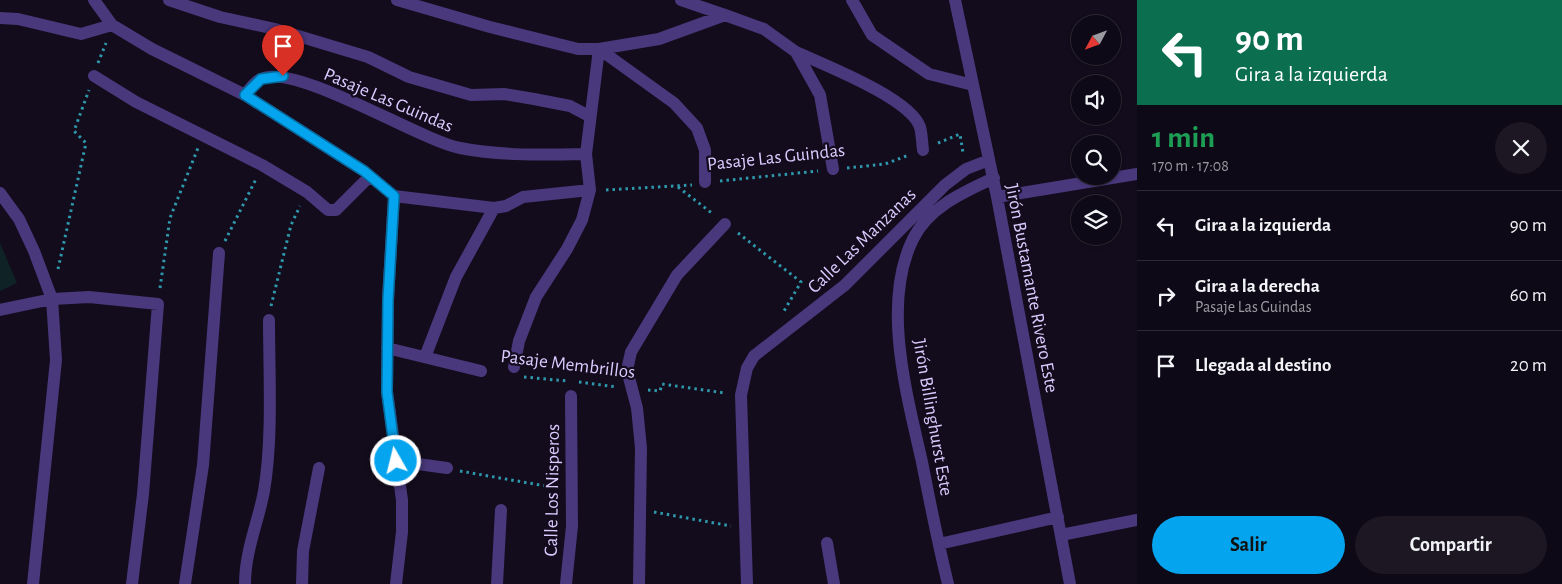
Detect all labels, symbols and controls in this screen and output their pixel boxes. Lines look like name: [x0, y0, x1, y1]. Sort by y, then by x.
north arrow: [1071, 15, 1121, 65]
map controls: [1071, 15, 1121, 245]
icon: left: [1152, 20, 1217, 85]
text: 90 m: [1235, 22, 1304, 57]
pin: [262, 25, 304, 76]
icon: arrive: [269, 32, 297, 60]
text: Gira a la izquierda: [1235, 63, 1388, 85]
street label: Pasaje Las Guindas: [321, 65, 456, 136]
button: sound: [1071, 75, 1121, 125]
button: close: [1495, 122, 1547, 174]
text: 1 min: [1152, 123, 1215, 153]
button: search: [1071, 135, 1121, 185]
street label: Pasaje Las Guindas: [706, 141, 846, 174]
text: 170 m · 17:08: [1152, 158, 1229, 174]
street label: Jirón Bustamante Rivero Este: [1002, 182, 1061, 394]
street label: Calle Las Manzanas: [804, 185, 920, 297]
button: layers: [1071, 195, 1121, 245]
icon: left: [1152, 212, 1180, 240]
text: Gira a la izquierda: [1195, 216, 1331, 235]
text: 90 m: [1510, 216, 1547, 235]
text: Gira a la derecha: [1195, 277, 1320, 296]
icon: right: [1152, 282, 1180, 310]
text: 60 m: [1510, 286, 1547, 305]
text: Pasaje Las Guindas: [1195, 299, 1312, 315]
street label: Jirón Billinghurst Este: [909, 337, 956, 497]
street label: Pasaje Membrillos: [499, 347, 636, 382]
icon: arrive: [1152, 352, 1180, 380]
text: Llegada al destino: [1195, 356, 1332, 375]
text: 20 m: [1510, 356, 1547, 375]
street label: Calle Los Nisperos: [542, 424, 563, 556]
position arrow: [369, 434, 421, 486]
button: Salir: [1152, 516, 1345, 574]
button: Compartir: [1355, 516, 1547, 574]

